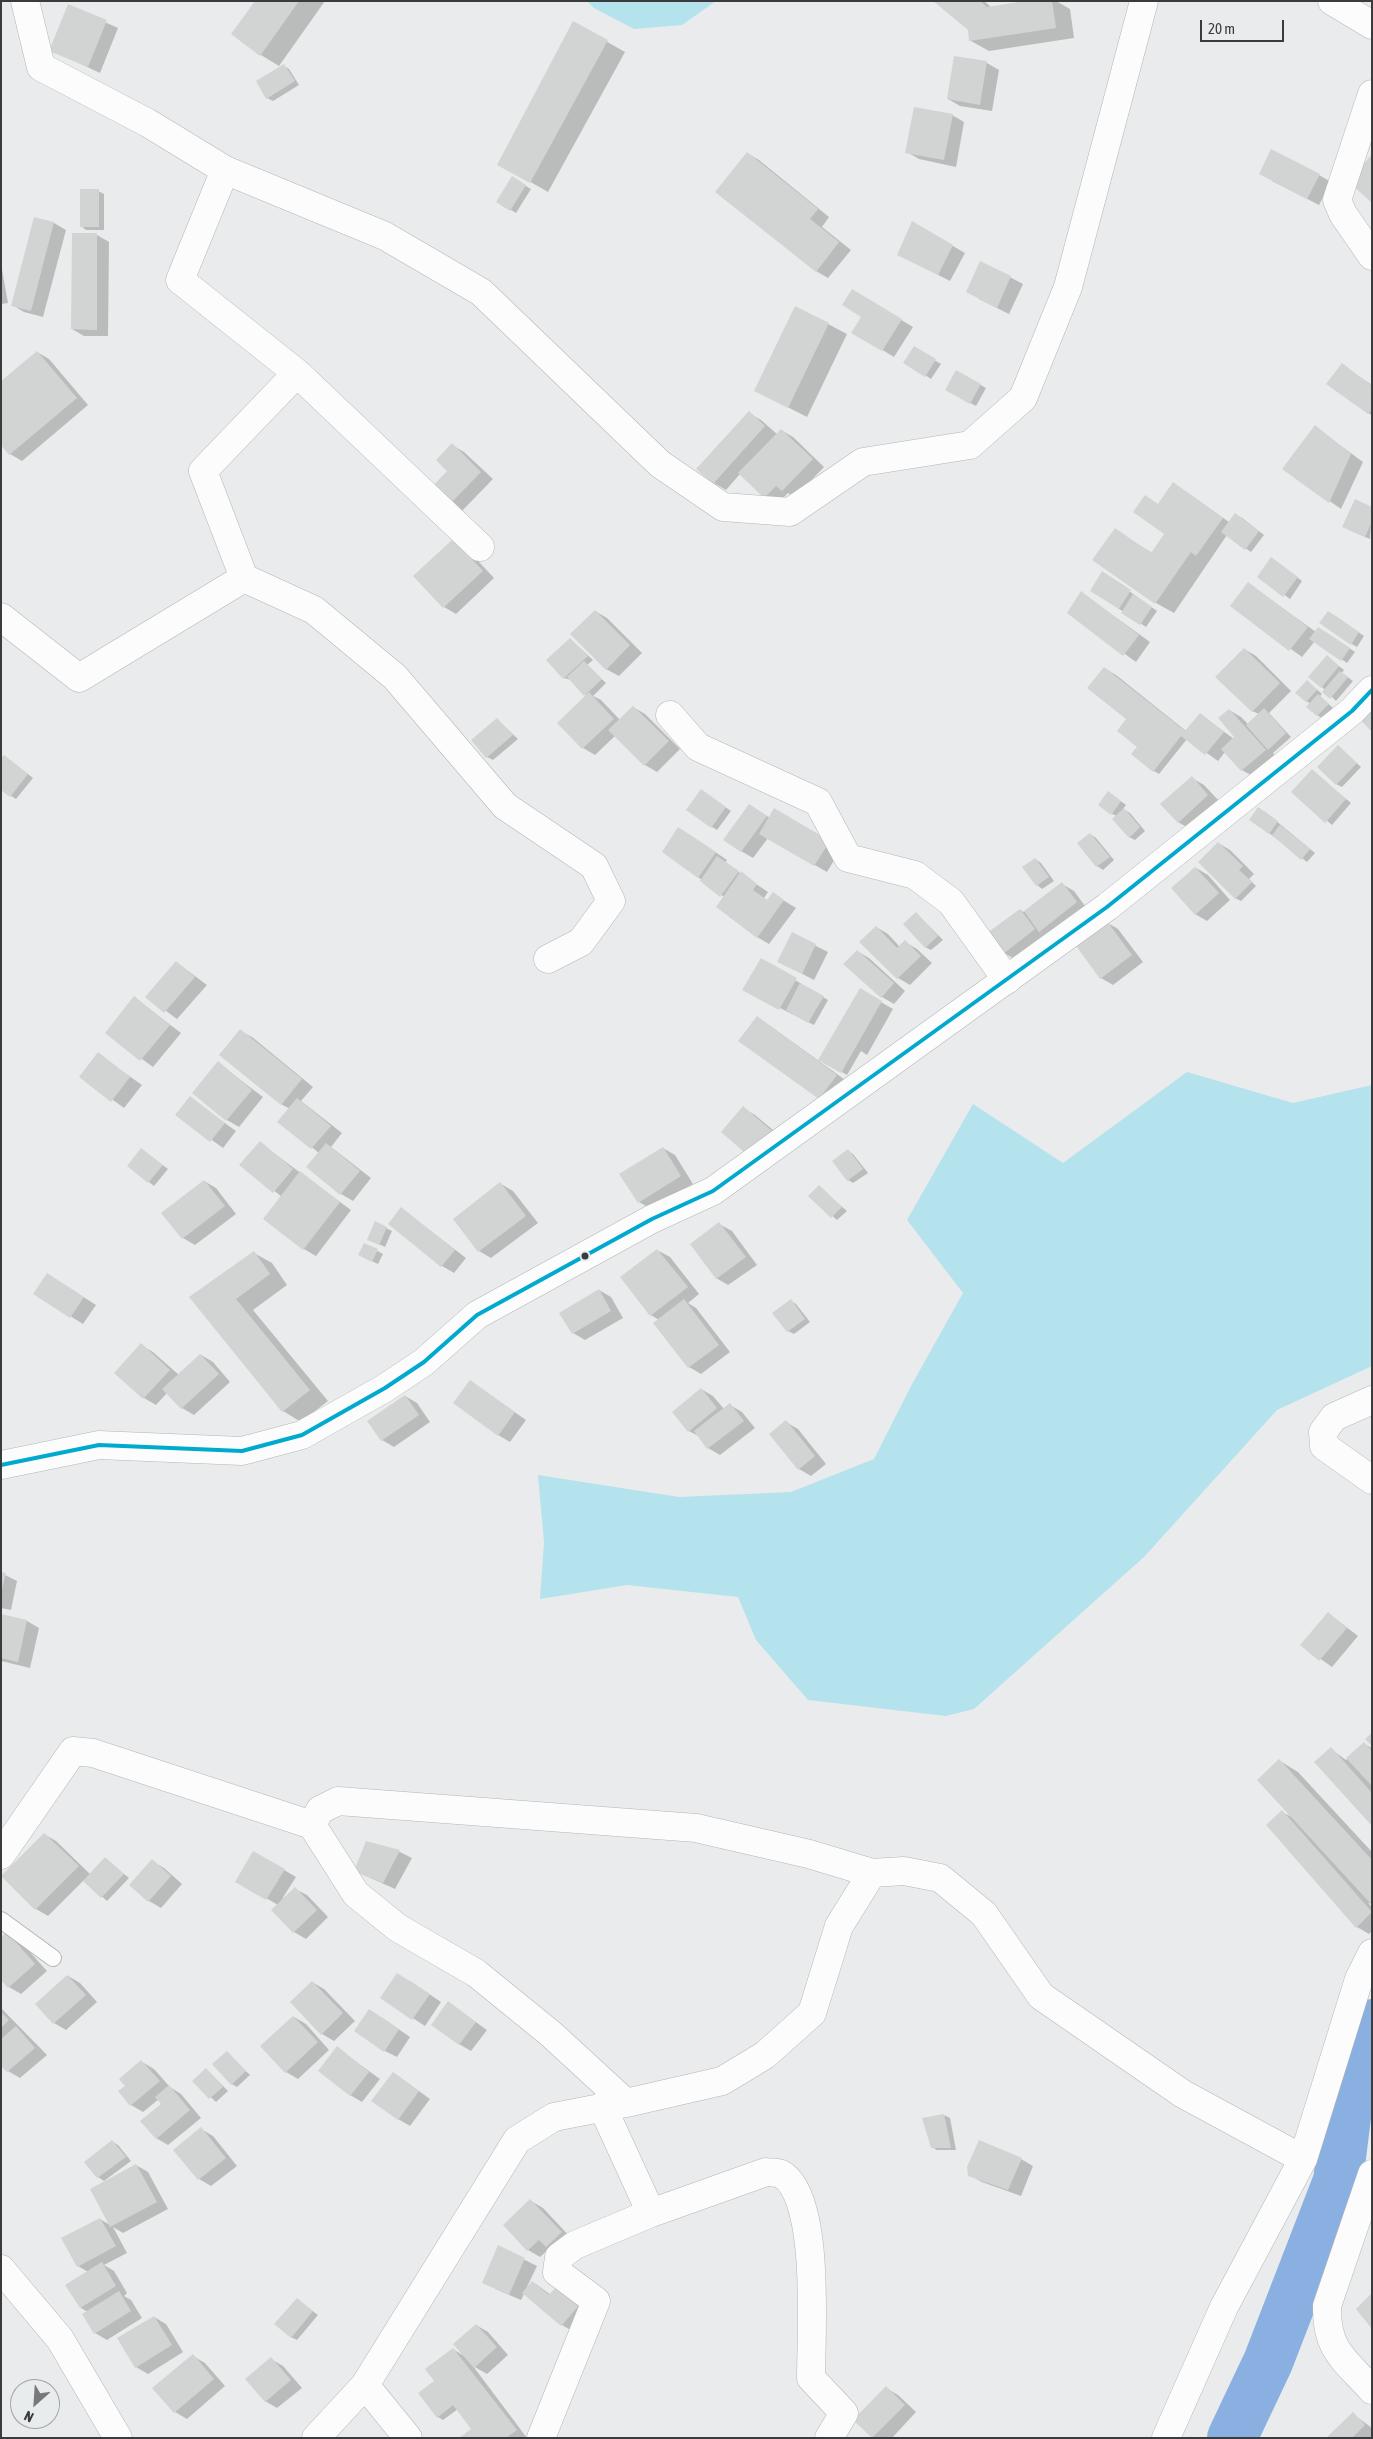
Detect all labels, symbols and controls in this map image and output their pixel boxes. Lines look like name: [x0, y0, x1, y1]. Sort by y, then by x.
scale bar: [1203, 10, 1287, 42]
text: 20 m: [1208, 20, 1235, 37]
unlabelled marker: [580, 1251, 590, 1261]
north arrow: [10, 2379, 60, 2429]
text: N: [22, 2408, 36, 2426]

